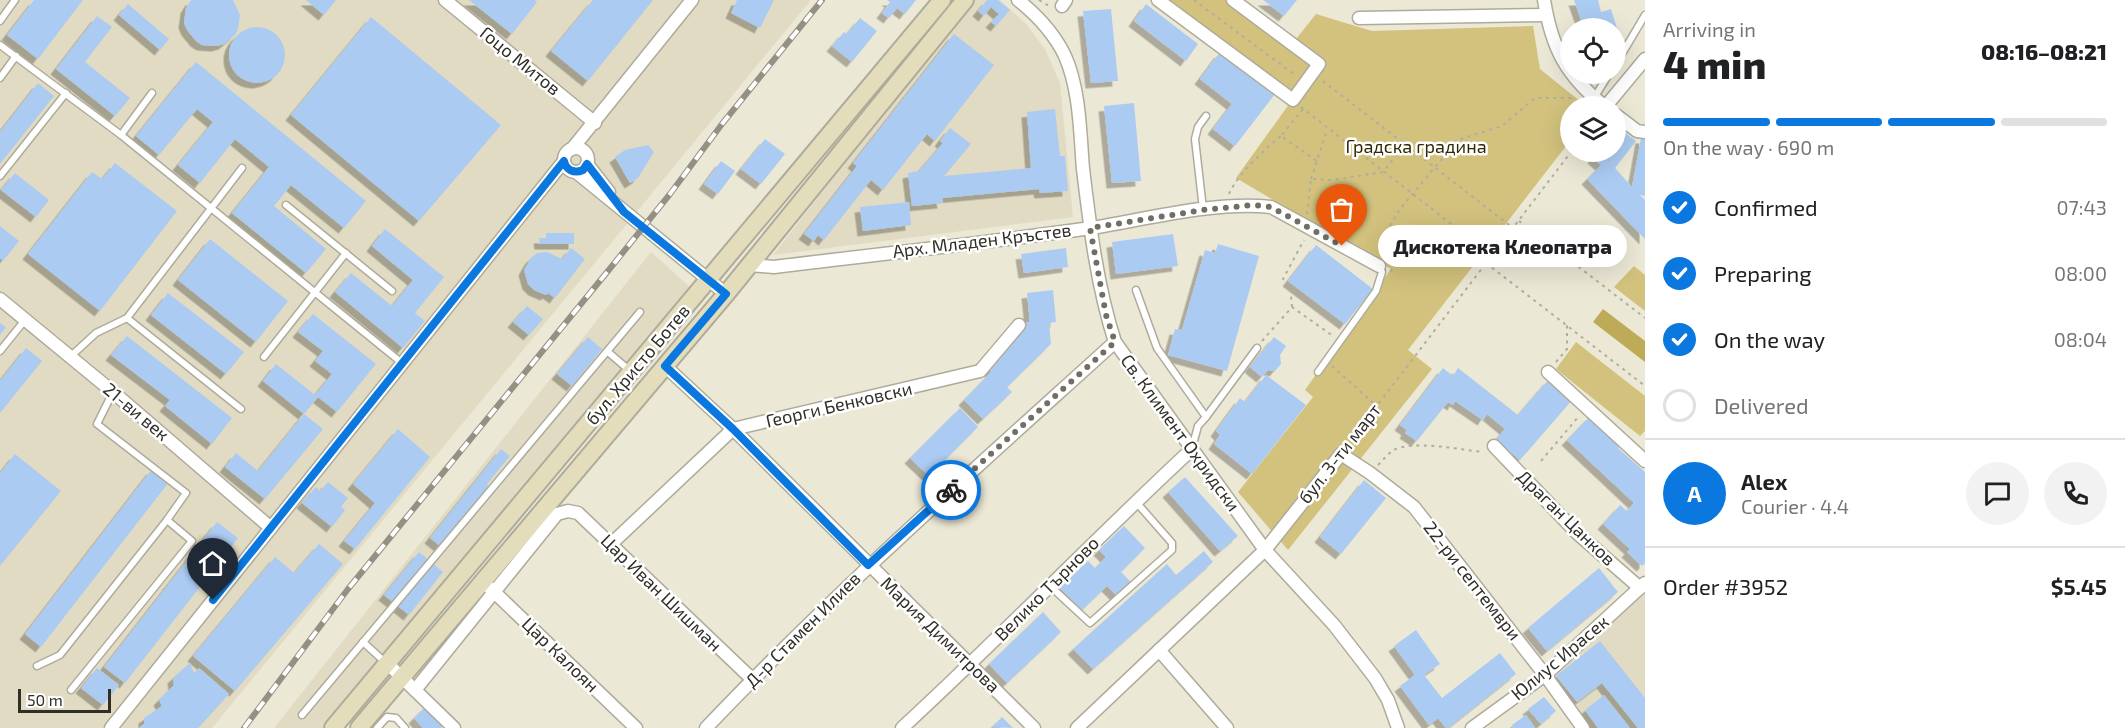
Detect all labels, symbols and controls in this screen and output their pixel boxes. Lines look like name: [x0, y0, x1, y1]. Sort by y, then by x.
text: Arriving in: [1663, 17, 1756, 41]
map controls: [1560, 18, 1626, 162]
button: locate: [1560, 18, 1626, 84]
street label: Гоцо Митов: [476, 21, 565, 99]
text: 08:16–08:21: [1981, 38, 2107, 64]
text: 4 min: [1663, 40, 1766, 87]
button: layers: [1560, 96, 1626, 162]
park label: Градска градина: [1345, 135, 1487, 157]
text: On the way · 690 m: [1663, 135, 1834, 159]
pin: [1316, 184, 1367, 246]
icon: check: [1663, 191, 1696, 224]
icon: bag: [1325, 193, 1358, 226]
text: Confirmed: [1714, 194, 1818, 220]
text: 07:43: [2057, 195, 2107, 219]
street label: Арх. Младен Кръстев: [891, 218, 1072, 262]
callout: Дискотека Клеопатра: [1378, 225, 1627, 267]
text: Дискотека Клеопатра: [1393, 234, 1612, 258]
icon: check: [1663, 257, 1696, 290]
text: Preparing: [1714, 260, 1812, 286]
text: 08:00: [2054, 261, 2107, 285]
street label: бул. Христо Ботев: [580, 300, 694, 429]
icon: check: [1663, 323, 1696, 356]
text: On the way: [1714, 326, 1825, 352]
text: 08:04: [2054, 327, 2107, 351]
street label: Св. Климент Охридски: [1117, 350, 1245, 515]
street label: Георги Бенковски: [763, 376, 914, 432]
street label: 21-ви век: [99, 377, 174, 445]
text: Delivered: [1714, 392, 1809, 418]
street label: бул. 3-ти март: [1293, 399, 1385, 508]
courier: [921, 460, 981, 520]
button: chat: [1966, 462, 2029, 525]
button: phone: [2044, 462, 2107, 525]
street label: Драган Цанков: [1513, 465, 1620, 570]
text: Alex: [1741, 468, 1787, 494]
icon: bike: [935, 474, 968, 507]
text: A: [1687, 480, 1702, 506]
text: Courier · 4.4: [1741, 494, 1849, 518]
street label: 22-ри септември: [1419, 516, 1526, 644]
street label: Цар Иван Шишман: [597, 529, 727, 656]
street label: Велико Търново: [989, 531, 1103, 645]
pin: [187, 538, 238, 600]
icon: home: [196, 547, 229, 580]
street label: Д-р Стамен Илиев: [740, 567, 865, 692]
street label: Мария Димитрова: [877, 572, 1005, 697]
text: Order #3952: [1663, 573, 1788, 599]
text: $5.45: [2051, 573, 2107, 599]
street label: Юлиус Ирасек: [1506, 610, 1613, 704]
street label: Цар Калоян: [518, 612, 604, 696]
scale bar: [18, 686, 111, 714]
text: 50 m: [27, 690, 63, 709]

